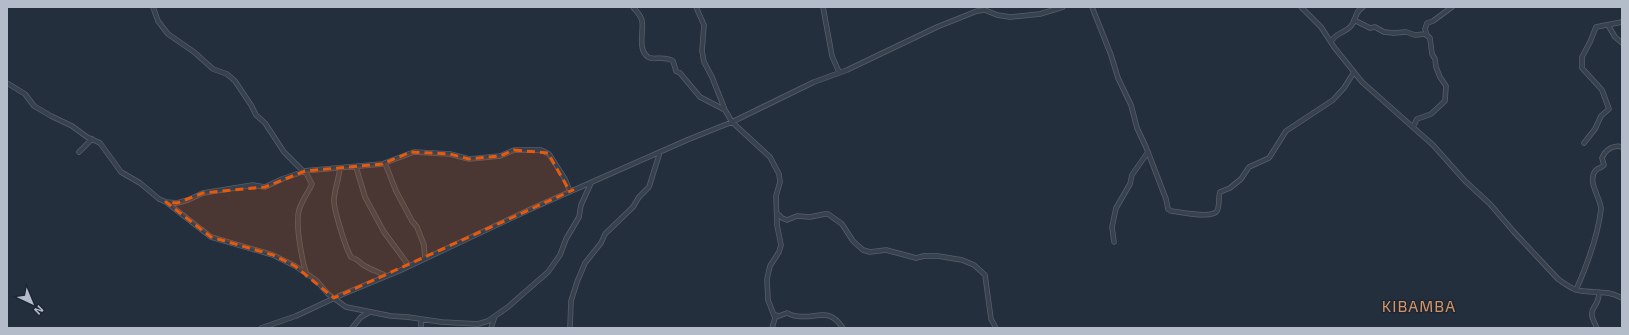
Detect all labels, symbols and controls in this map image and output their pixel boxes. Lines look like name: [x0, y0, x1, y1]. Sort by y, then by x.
north arrow: [12, 283, 52, 323]
district label: KIBAMBA: [1382, 296, 1456, 315]
text: N: [32, 303, 47, 318]

